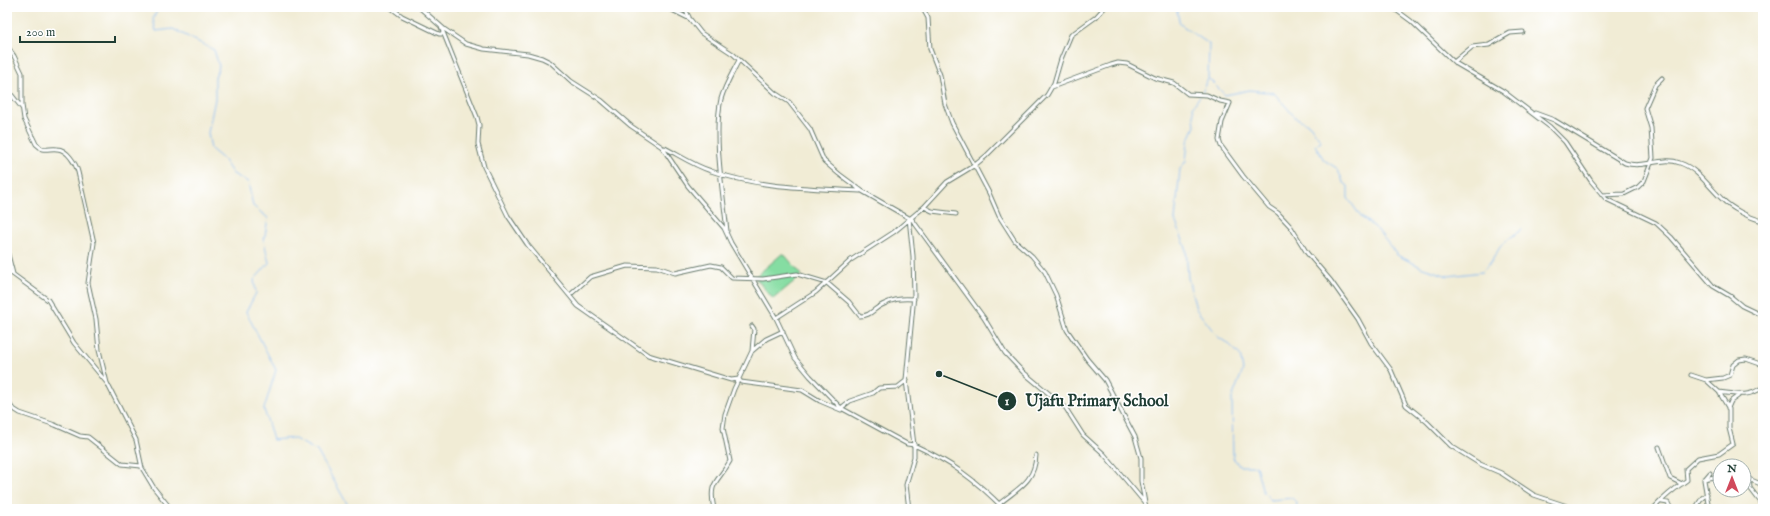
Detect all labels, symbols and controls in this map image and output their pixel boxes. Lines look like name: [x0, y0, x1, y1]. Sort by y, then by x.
scale bar: [20, 18, 115, 44]
text: 200 m: [26, 25, 55, 40]
callout: Ujafu Primary School: [997, 387, 1176, 415]
text: Ujafu Primary School: [1025, 392, 1169, 412]
text: 1: [1005, 394, 1010, 409]
north arrow: [1712, 458, 1752, 498]
text: N: [1726, 462, 1737, 476]

